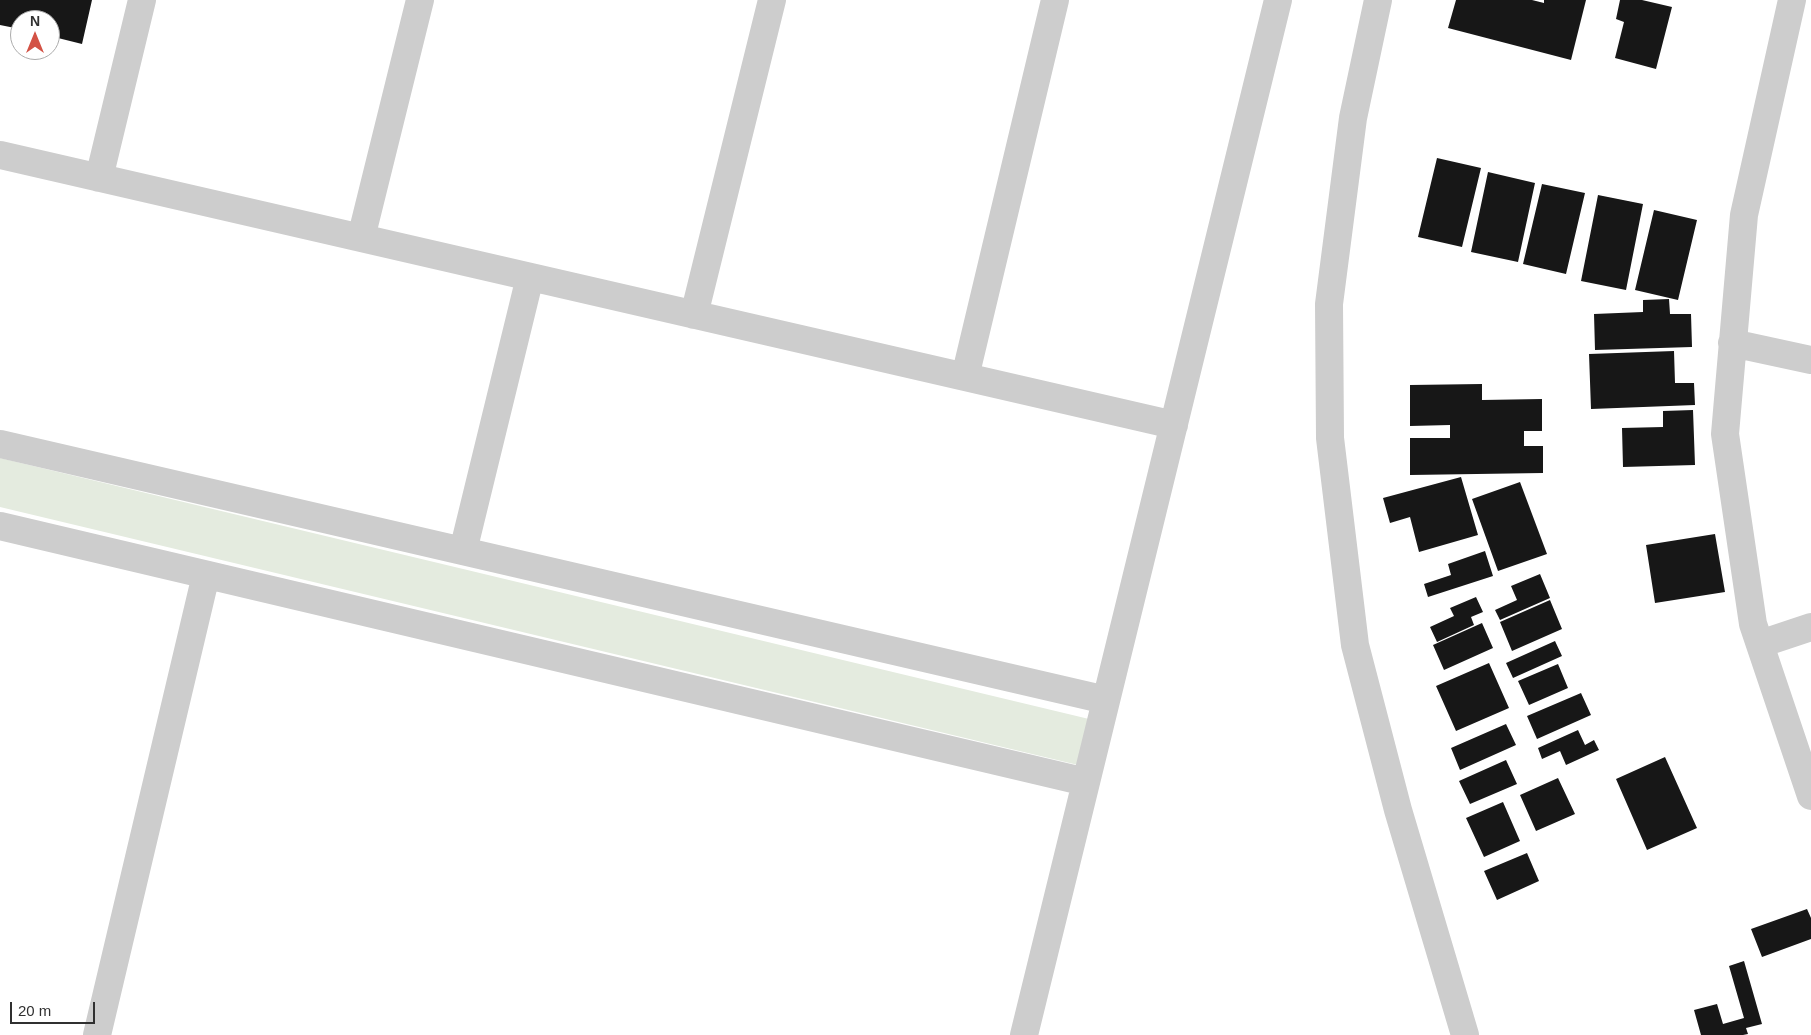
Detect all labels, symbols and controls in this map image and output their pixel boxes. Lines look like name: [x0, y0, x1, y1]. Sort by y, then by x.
north arrow: [10, 10, 60, 60]
text: N: [30, 13, 40, 29]
scale bar: [12, 992, 98, 1024]
text: 20 m: [18, 1002, 51, 1019]

